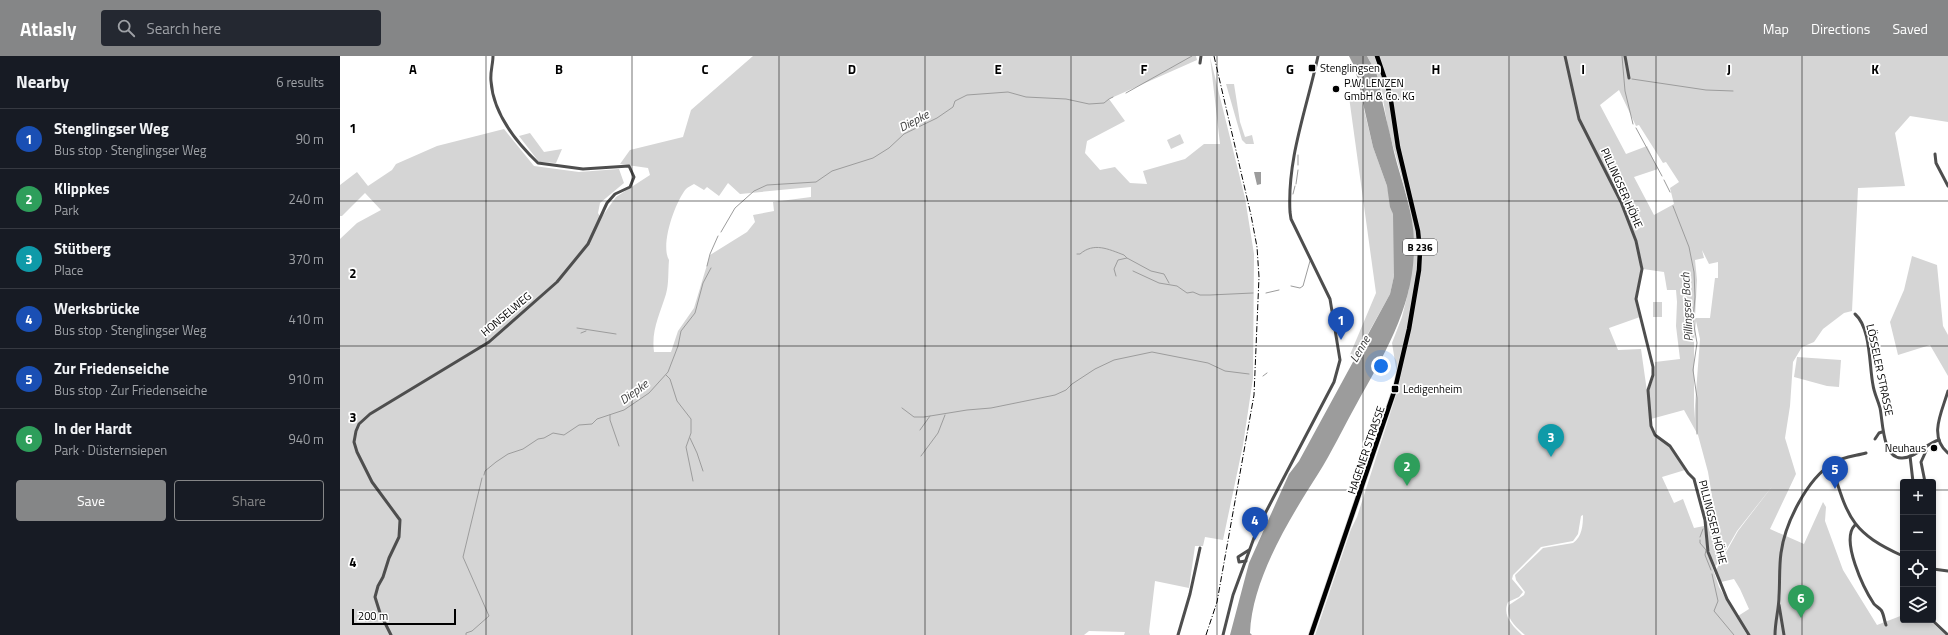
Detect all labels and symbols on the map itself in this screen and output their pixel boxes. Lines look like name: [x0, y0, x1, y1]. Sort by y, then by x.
text: A: [409, 59, 417, 79]
text: B: [555, 59, 563, 79]
text: C: [701, 59, 709, 79]
text: D: [848, 59, 856, 79]
text: E: [994, 59, 1002, 79]
text: F: [1141, 59, 1148, 79]
text: G: [1286, 59, 1294, 79]
text: H: [1432, 59, 1440, 79]
text: I: [1581, 59, 1585, 79]
text: J: [1727, 59, 1731, 79]
text: K: [1871, 59, 1879, 79]
place label: Stenglingsen: [1320, 60, 1380, 76]
marker: Stenglingsen: [1307, 63, 1317, 73]
place label: P.W. LENZEN GmbH & Co. KG: [1344, 75, 1415, 104]
marker: P.W. LENZEN GmbH & Co. KG: [1331, 84, 1341, 94]
water label: Diepke: [895, 104, 934, 136]
text: 1: [349, 118, 357, 138]
street label: PILLINGSER HÖHE: [1597, 145, 1647, 231]
road number: B 236: [1403, 239, 1437, 255]
text: 2: [349, 263, 357, 283]
water label: Pillingser Bach: [1675, 271, 1698, 342]
street label: HONSELWEG: [477, 288, 535, 340]
pin: 1: [1328, 307, 1354, 340]
street label: LÖSSELER STRASSE: [1862, 322, 1898, 418]
water label: Lenne: [1344, 331, 1376, 366]
your location: [1371, 356, 1391, 376]
water label: Diepke: [615, 374, 653, 409]
place label: Ledigenheim: [1403, 381, 1462, 397]
marker: Ledigenheim: [1390, 384, 1400, 394]
street label: HAGENER STRASSE: [1343, 404, 1389, 496]
text: 3: [349, 407, 357, 427]
pin: 3: [1538, 424, 1564, 457]
place label: Neuhaus: [1885, 440, 1926, 456]
marker: Neuhaus: [1929, 443, 1939, 453]
pin: 2: [1394, 453, 1420, 486]
pin: 5: [1822, 456, 1848, 489]
street label: PILLINGSER HÖHE: [1695, 478, 1731, 566]
pin: 4: [1242, 507, 1268, 540]
text: 4: [349, 552, 357, 572]
pin: 6: [1788, 585, 1814, 618]
scale bar: [352, 607, 456, 626]

